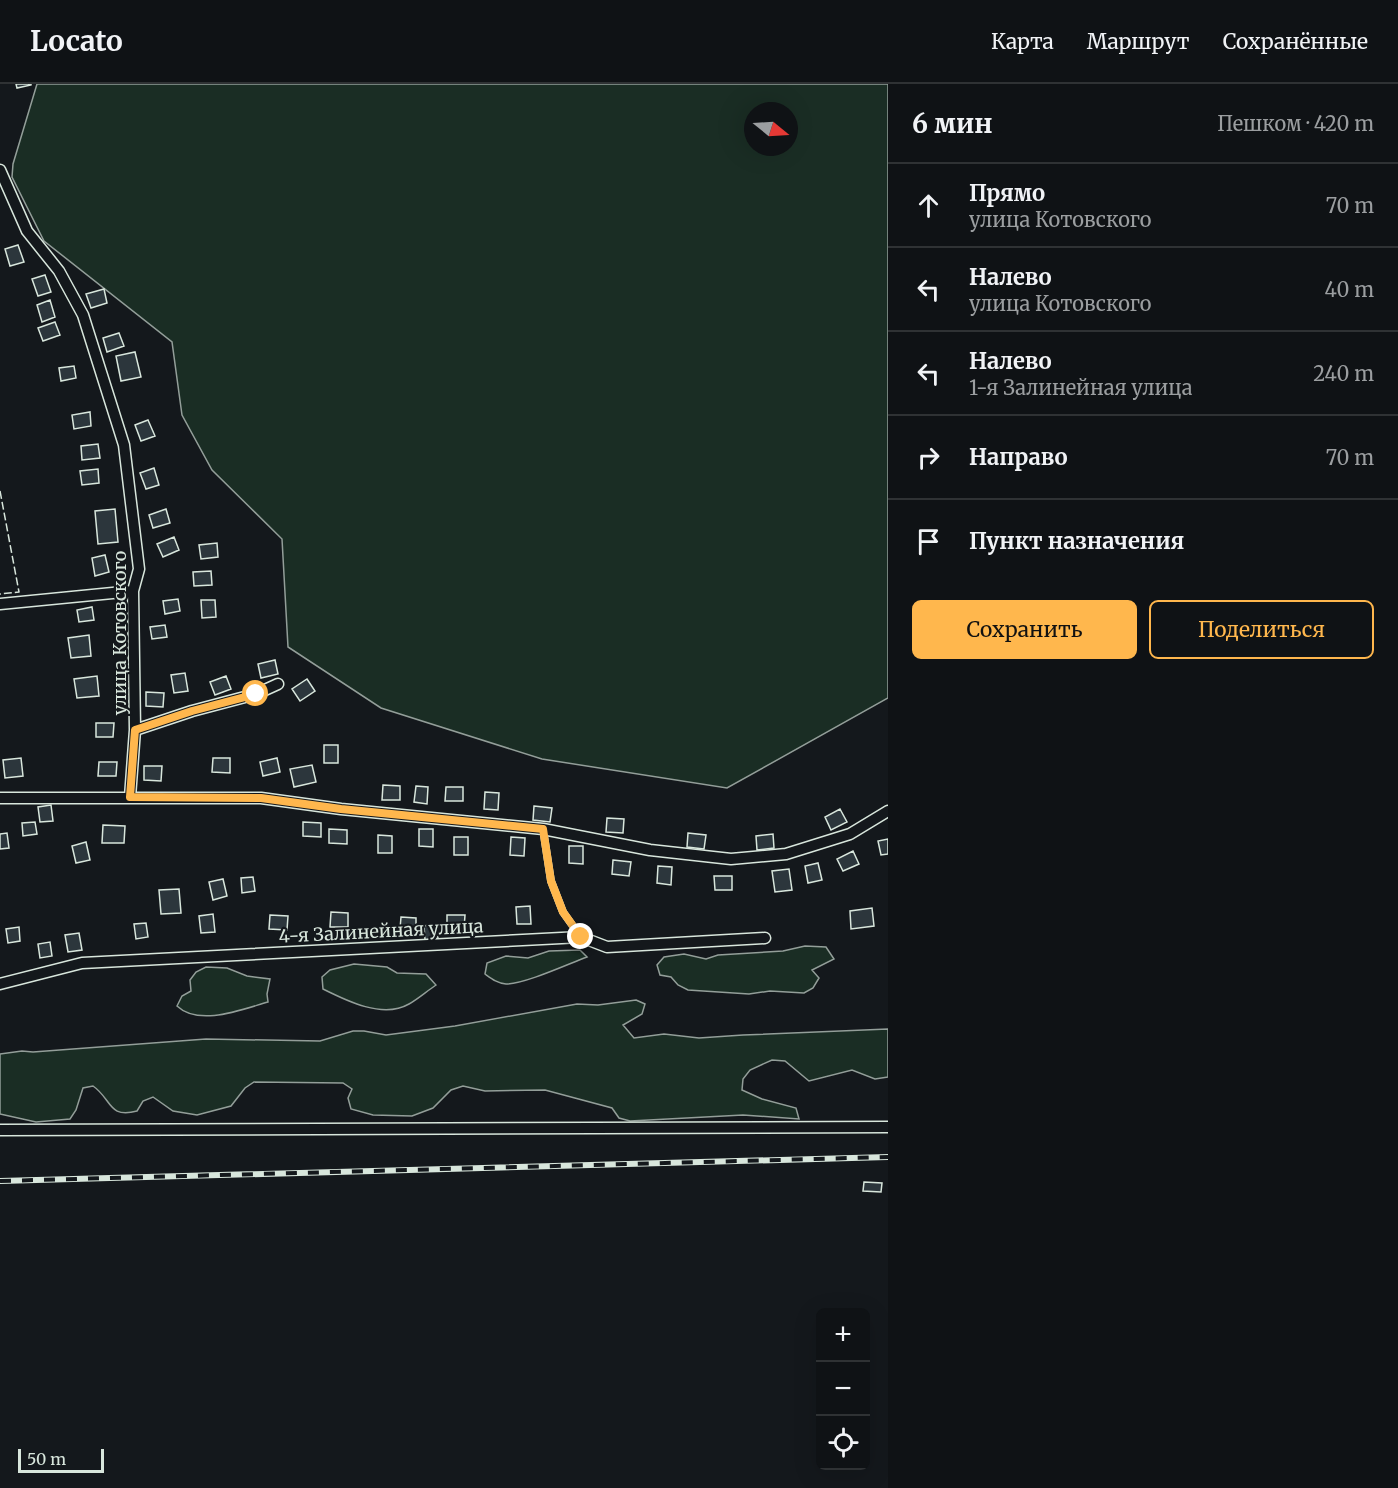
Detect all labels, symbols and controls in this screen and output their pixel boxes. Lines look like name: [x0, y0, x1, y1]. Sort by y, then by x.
text: Locato: [30, 23, 123, 59]
text: Карта: [991, 28, 1054, 55]
text: Маршрут: [1087, 28, 1190, 55]
text: Сохранённые: [1223, 28, 1368, 55]
north arrow: [744, 102, 798, 156]
text: 6 мин: [912, 107, 993, 140]
text: Пешком · 420 m: [1217, 111, 1374, 136]
text: Прямо: [969, 179, 1045, 207]
icon: ahead: [912, 189, 945, 222]
text: 70 m: [1326, 193, 1374, 218]
text: улица Котовского: [969, 207, 1152, 232]
text: Налево: [969, 263, 1052, 291]
icon: left: [912, 273, 945, 306]
text: 40 m: [1324, 277, 1374, 302]
text: улица Котовского: [969, 291, 1152, 316]
text: Налево: [969, 347, 1052, 375]
icon: left: [912, 357, 945, 390]
text: 240 m: [1313, 361, 1374, 386]
text: 1-я Залинейная улица: [969, 375, 1193, 400]
icon: right: [912, 441, 945, 474]
text: Направо: [969, 443, 1068, 471]
text: 70 m: [1326, 445, 1374, 470]
icon: arrive: [912, 525, 945, 558]
text: Пункт назначения: [969, 527, 1184, 555]
street label: улица Котовского: [108, 551, 131, 715]
button: Сохранить: [912, 600, 1137, 659]
button: Поделиться: [1149, 600, 1374, 659]
route start: [242, 680, 268, 706]
street label: 4-я Залинейная улица: [278, 914, 484, 948]
route end: [567, 923, 593, 949]
map controls: [816, 1308, 870, 1470]
button: +: [816, 1308, 870, 1362]
button: −: [816, 1362, 870, 1416]
button: locate: [816, 1416, 870, 1470]
scale bar: [18, 1446, 104, 1474]
text: 50 m: [27, 1449, 66, 1469]

